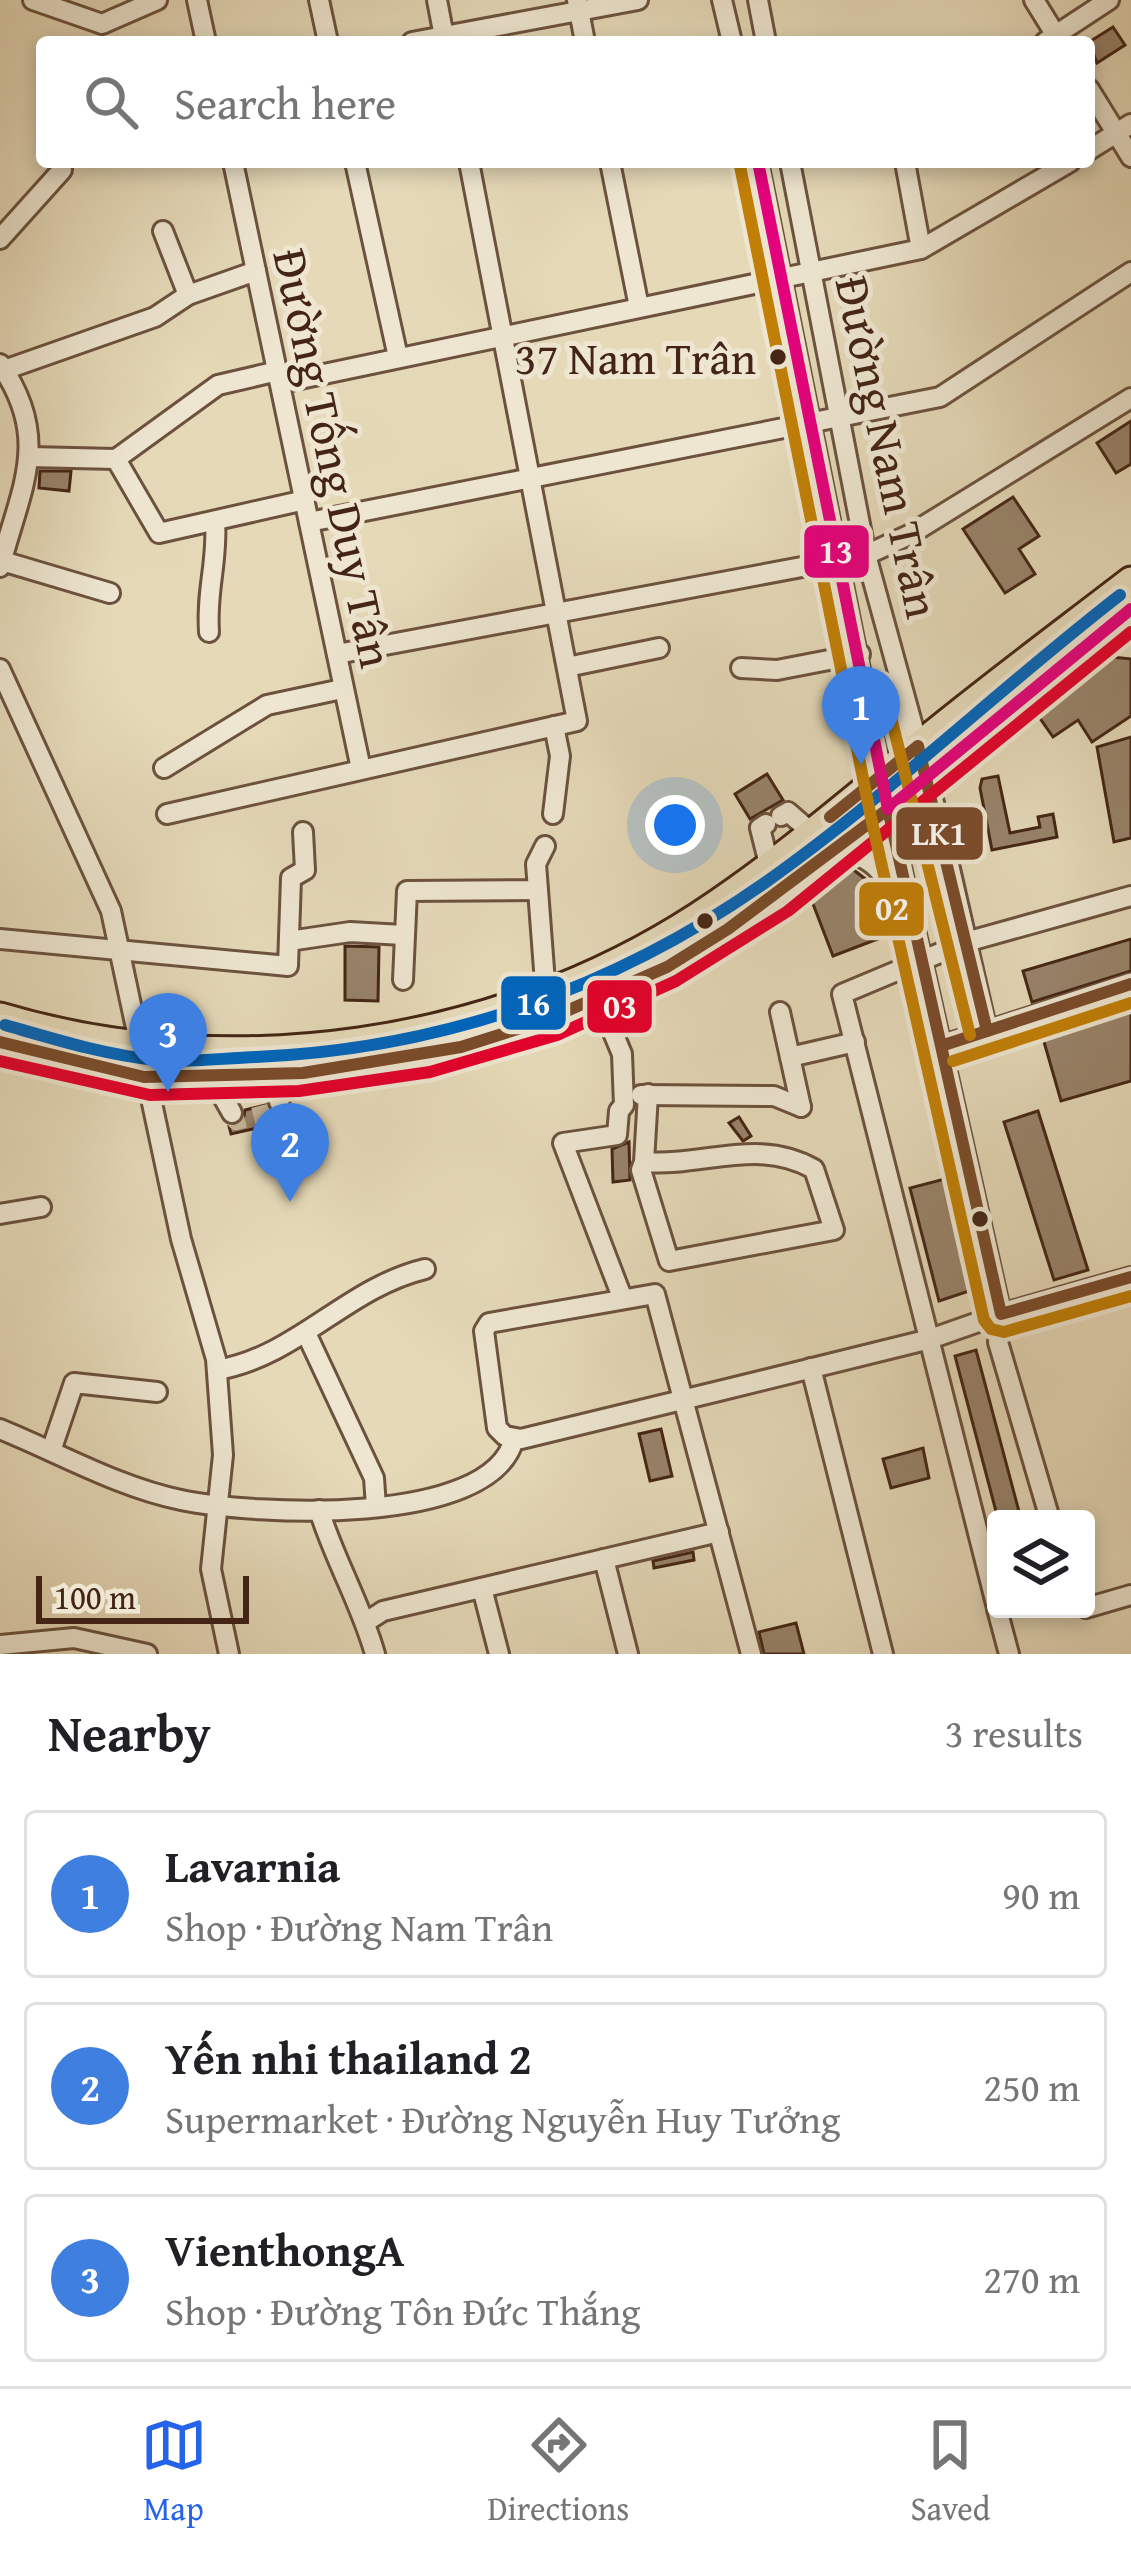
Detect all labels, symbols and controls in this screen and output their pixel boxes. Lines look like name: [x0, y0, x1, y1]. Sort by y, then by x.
search box: [36, 36, 1095, 168]
icon: search: [78, 69, 144, 135]
text: Search here: [174, 70, 396, 135]
street label: Đường Tống Duy Tân: [255, 242, 414, 674]
street label: Đường Nam Trân: [818, 269, 959, 624]
place label: 37 Nam Trân: [515, 325, 756, 390]
marker: 37 Nam Trân: [767, 346, 789, 368]
line badge: 13: [802, 523, 871, 580]
text: 13: [819, 527, 853, 575]
pin: 1: [822, 666, 900, 765]
your location: [645, 795, 705, 855]
line badge: LK1: [894, 805, 985, 862]
text: LK1: [911, 809, 967, 857]
line badge: 02: [857, 880, 926, 938]
text: 02: [875, 884, 909, 932]
unlabelled marker: [694, 910, 716, 932]
line badge: 16: [499, 974, 568, 1032]
line badge: 03: [585, 978, 654, 1035]
text: 16: [516, 979, 550, 1027]
text: 03: [603, 982, 637, 1030]
pin: 3: [129, 993, 207, 1092]
pin: 2: [251, 1103, 329, 1202]
unlabelled marker: [969, 1208, 991, 1230]
map controls: [987, 1510, 1095, 1618]
button: layers: [987, 1510, 1095, 1618]
scale bar: [36, 1570, 249, 1623]
text: 100 m: [54, 1573, 136, 1621]
text: Nearby: [48, 1695, 211, 1770]
text: 3 results: [945, 1704, 1083, 1761]
text: Lavarnia: [165, 1833, 340, 1898]
text: 1: [80, 1866, 100, 1923]
text: 90 m: [1002, 1866, 1080, 1923]
text: Shop · Đường Nam Trân: [165, 1898, 553, 1955]
text: Yến nhi thailand 2: [165, 2025, 532, 2090]
text: 2: [80, 2058, 100, 2115]
text: 250 m: [983, 2058, 1080, 2115]
text: Supermarket · Đường Nguyễn Huy Tưởng: [165, 2090, 840, 2147]
text: VienthongA: [165, 2217, 404, 2282]
text: 3: [80, 2250, 100, 2307]
text: 270 m: [983, 2250, 1080, 2307]
text: Shop · Đường Tôn Đức Thắng: [165, 2282, 641, 2339]
tab: Map: [141, 2412, 207, 2532]
tab: Directions: [488, 2412, 629, 2532]
tab: Saved: [911, 2412, 990, 2532]

